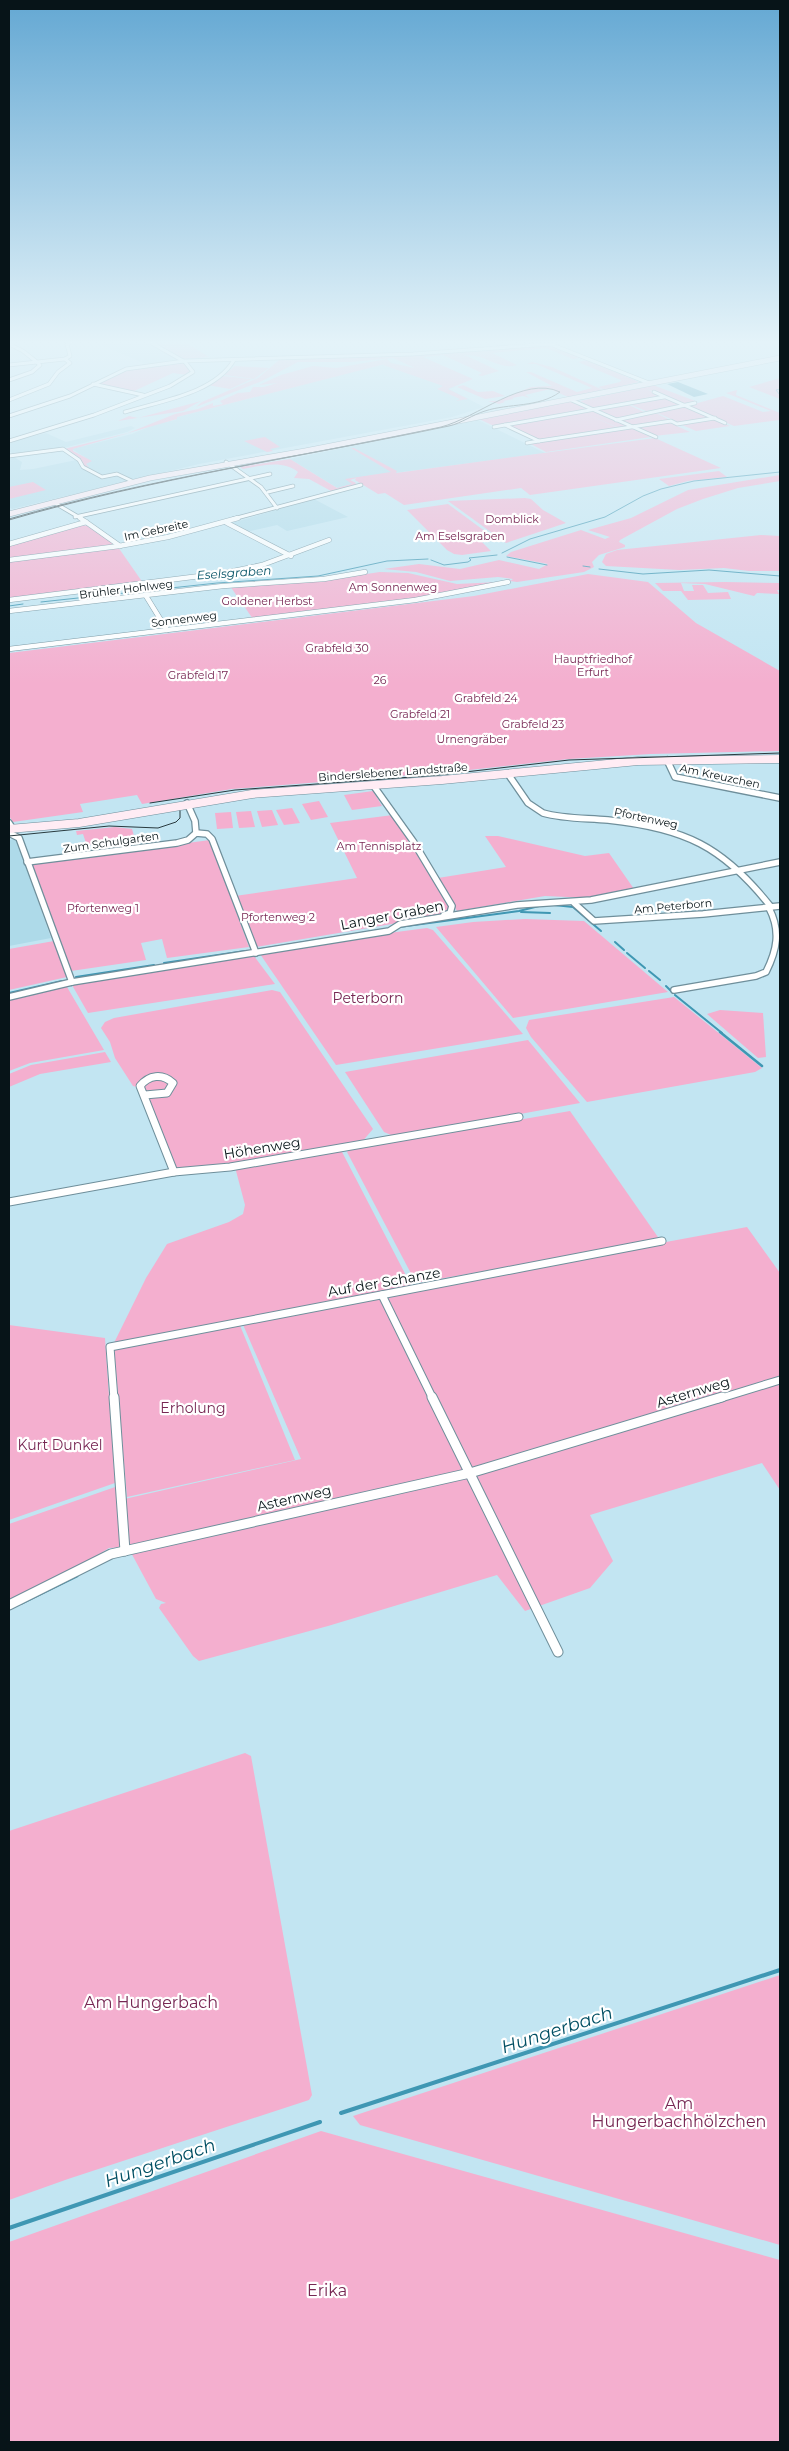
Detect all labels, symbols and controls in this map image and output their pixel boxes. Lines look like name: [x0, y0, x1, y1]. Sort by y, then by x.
park label: Domblick: [485, 512, 539, 526]
street label: Im Gebreite: [123, 516, 190, 544]
park label: Am Eselsgraben: [415, 529, 505, 543]
water label: Eselsgraben: [196, 562, 272, 583]
street label: Brühler Hohlweg: [78, 576, 174, 602]
park label: Am Sonnenweg: [349, 580, 437, 594]
park label: Goldener Herbst: [221, 594, 313, 608]
street label: Sonnenweg: [150, 608, 218, 630]
park label: Grabfeld 30: [305, 641, 369, 655]
park label: Hauptfriedhof Erfurt: [554, 652, 633, 679]
park label: Grabfeld 17: [168, 668, 228, 682]
park label: 26: [374, 673, 387, 687]
park label: Grabfeld 24: [454, 691, 518, 705]
park label: Grabfeld 21: [390, 707, 450, 721]
park label: Grabfeld 23: [502, 717, 564, 731]
park label: Urnengräber: [436, 732, 508, 746]
street label: Binderslebener Landstraße: [318, 760, 469, 784]
street label: Am Kreuzchen: [679, 761, 761, 791]
street label: Pfortenweg: [613, 804, 679, 832]
street label: Zum Schulgarten: [62, 828, 160, 856]
park label: Am Tennisplatz: [337, 839, 422, 853]
street label: Langer Graben: [339, 896, 445, 934]
street label: Am Peterborn: [633, 896, 713, 916]
park label: Pfortenweg 1: [67, 901, 139, 915]
park label: Pfortenweg 2: [241, 910, 315, 924]
park label: Peterborn: [333, 989, 403, 1007]
street label: Höhenweg: [222, 1133, 302, 1163]
street label: Auf der Schanze: [326, 1263, 442, 1301]
street label: Asternweg: [654, 1372, 732, 1412]
park label: Erholung: [160, 1399, 226, 1417]
park label: Kurt Dunkel: [17, 1436, 103, 1454]
street label: Asternweg: [255, 1481, 333, 1515]
park label: Am Hungerbach: [84, 1993, 218, 2012]
water label: Hungerbach: [499, 2002, 615, 2058]
park label: Am Hungerbachhölzchen: [592, 2094, 766, 2131]
water label: Hungerbach: [102, 2134, 218, 2192]
park label: Erika: [307, 2281, 347, 2300]

